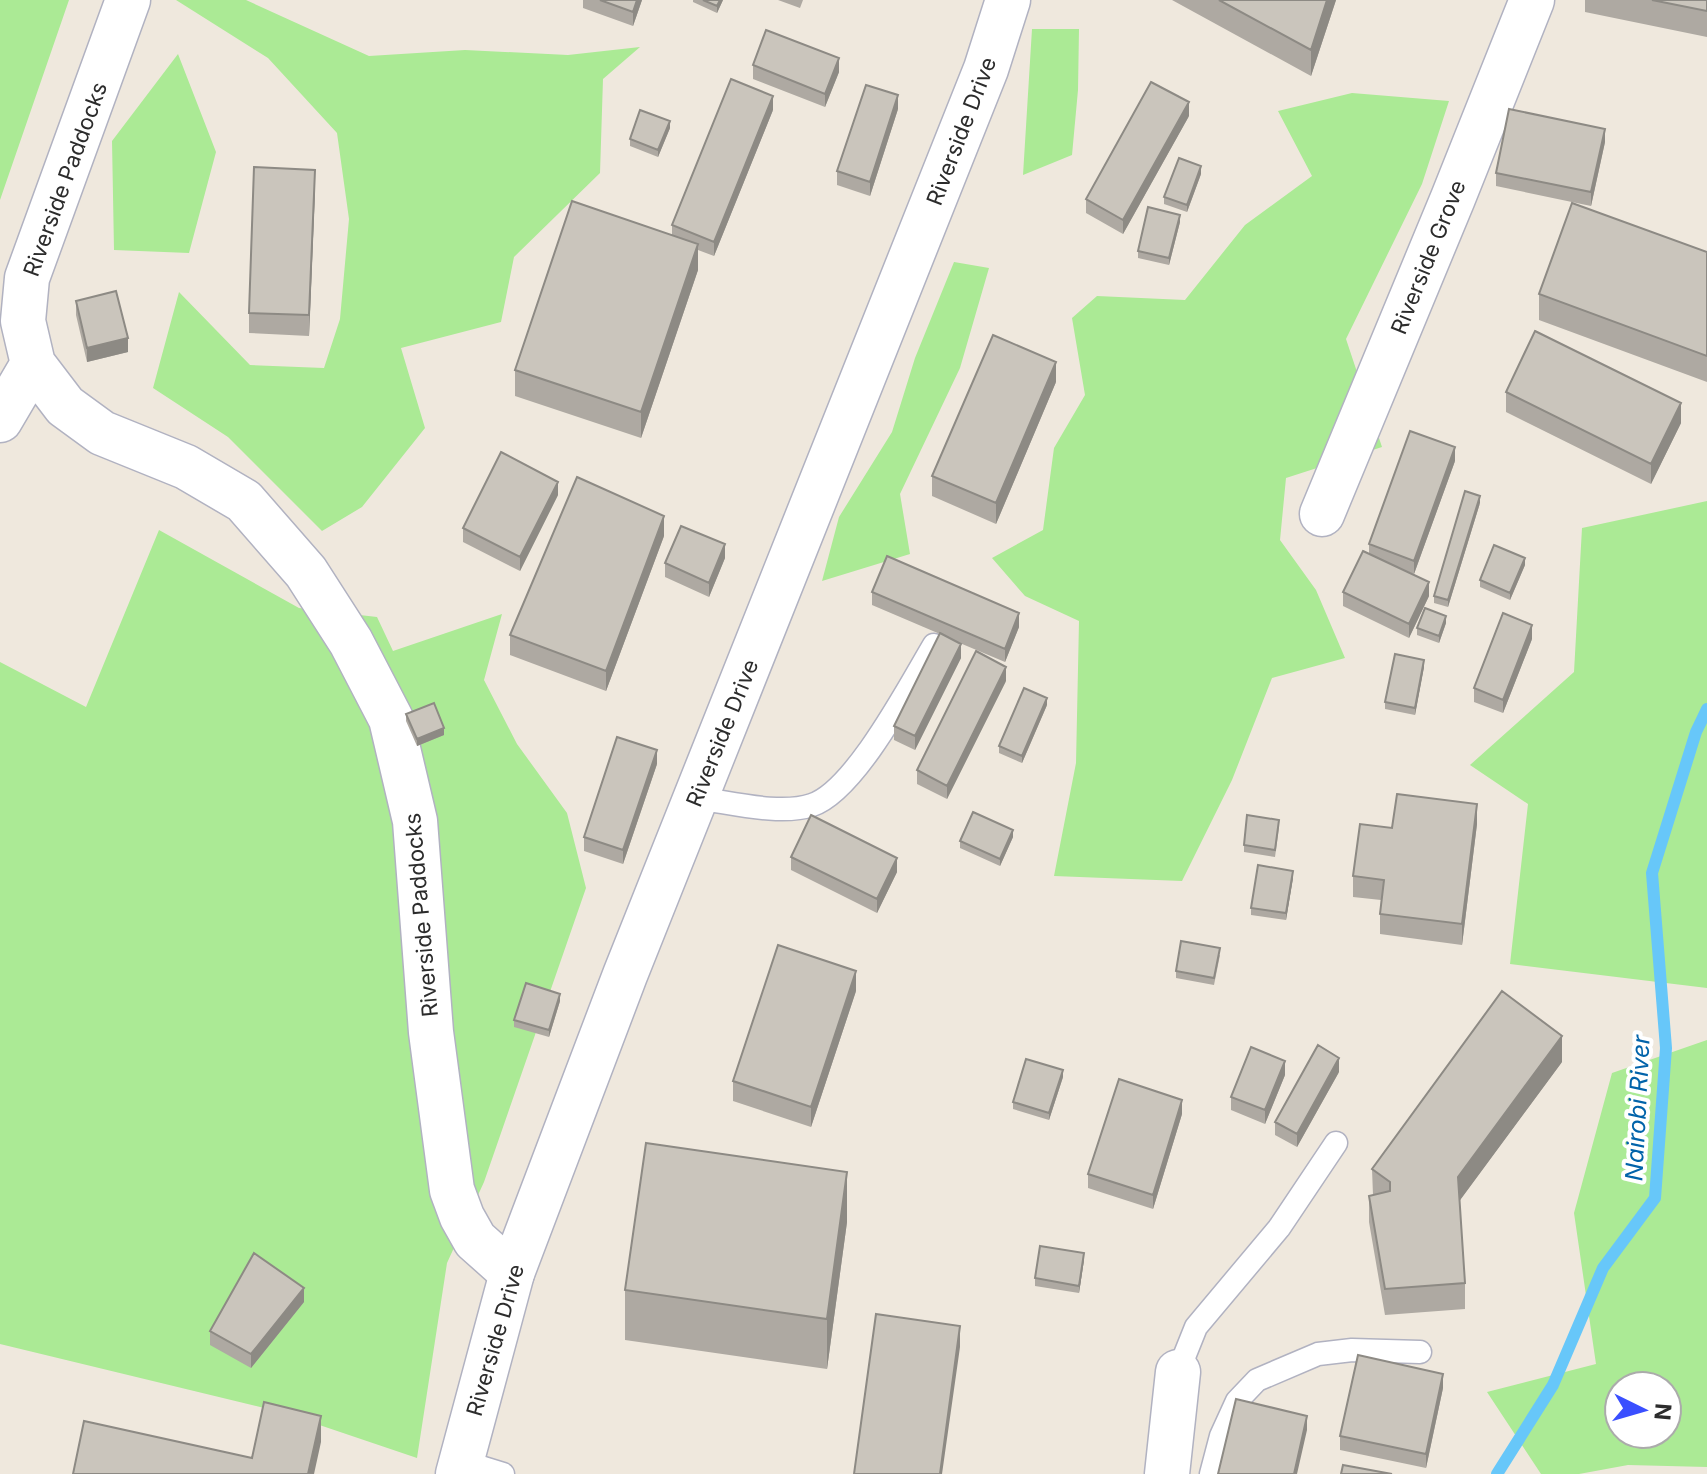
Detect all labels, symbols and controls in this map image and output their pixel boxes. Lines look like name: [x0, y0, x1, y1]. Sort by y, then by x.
street label: Riverside Drive: [921, 53, 1001, 209]
street label: Riverside Paddocks: [18, 78, 112, 280]
street label: Riverside Grove: [1385, 176, 1471, 338]
street label: Riverside Drive: [681, 656, 763, 810]
street label: Riverside Paddocks: [399, 812, 443, 1018]
water label: Nairobi River: [1619, 1033, 1656, 1182]
street label: Riverside Drive: [461, 1261, 529, 1419]
north arrow: [1603, 1370, 1683, 1450]
text: N: [1649, 1402, 1677, 1421]

